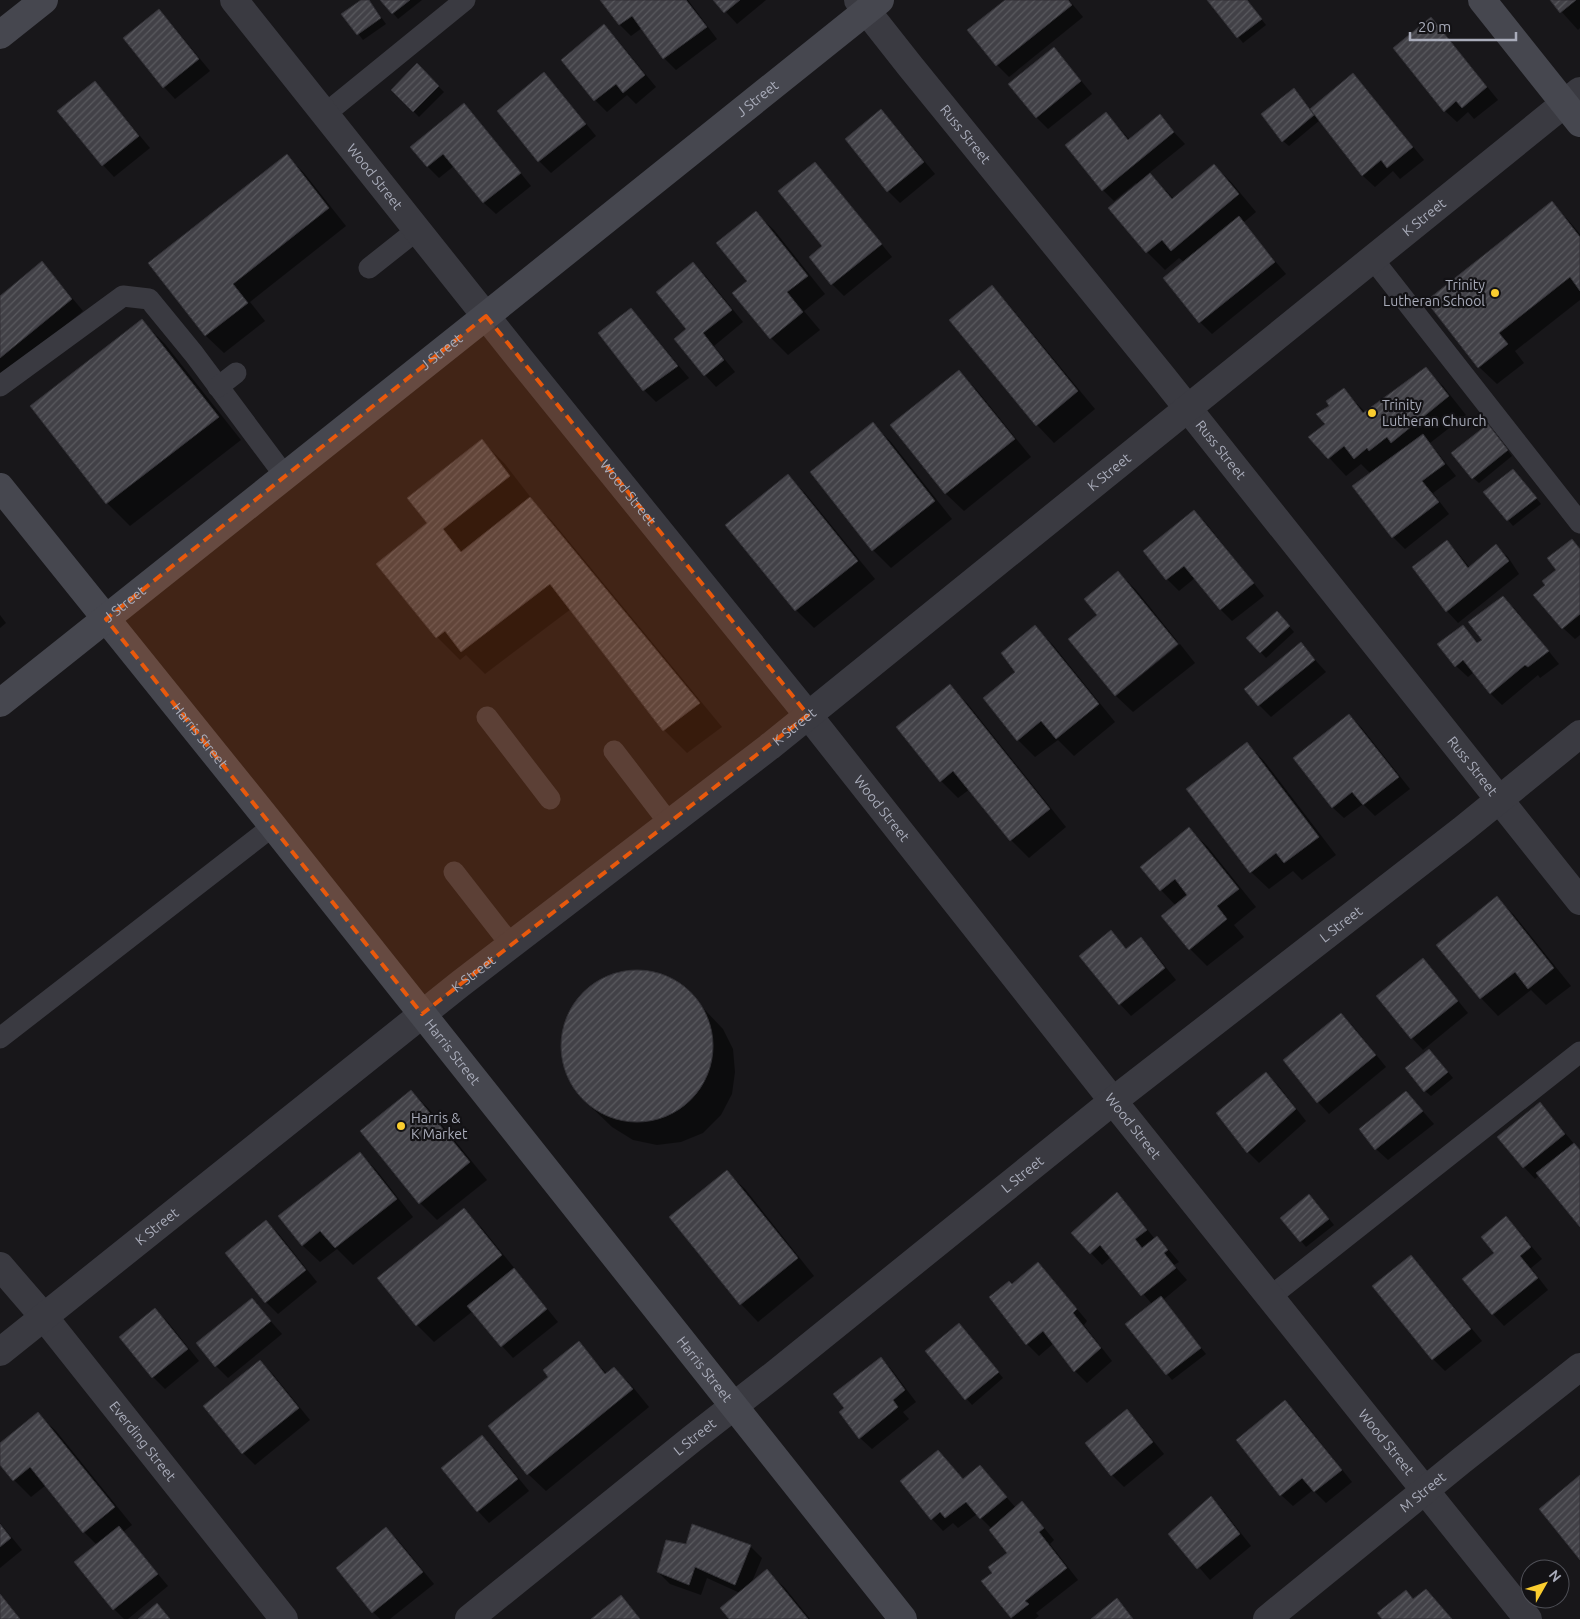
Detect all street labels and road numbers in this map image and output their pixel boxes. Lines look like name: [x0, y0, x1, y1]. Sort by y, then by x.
street label: J Street: [733, 76, 782, 120]
street label: Russ Street: [937, 102, 994, 167]
street label: Wood Street: [344, 141, 406, 213]
street label: K Street: [1399, 195, 1449, 239]
street label: J Street: [417, 330, 466, 373]
street label: Russ Street: [1192, 417, 1250, 483]
street label: K Street: [1084, 449, 1134, 494]
street label: Wood Street: [597, 457, 660, 529]
street label: J Street: [100, 582, 149, 626]
street label: Harris Street: [169, 699, 232, 772]
street label: K Street: [769, 704, 819, 749]
street label: Russ Street: [1444, 733, 1501, 799]
street label: Wood Street: [851, 772, 913, 845]
street label: L Street: [1316, 902, 1366, 946]
street label: K Street: [448, 952, 499, 996]
street label: Harris Street: [422, 1016, 484, 1089]
street label: Wood Street: [1102, 1090, 1165, 1163]
street label: L Street: [998, 1152, 1047, 1196]
street label: K Street: [132, 1204, 182, 1249]
street label: Harris Street: [674, 1333, 736, 1406]
street label: Everding Street: [106, 1398, 180, 1485]
street label: Wood Street: [1355, 1406, 1418, 1479]
street label: L Street: [670, 1415, 719, 1459]
street label: M Street: [1397, 1468, 1449, 1515]

